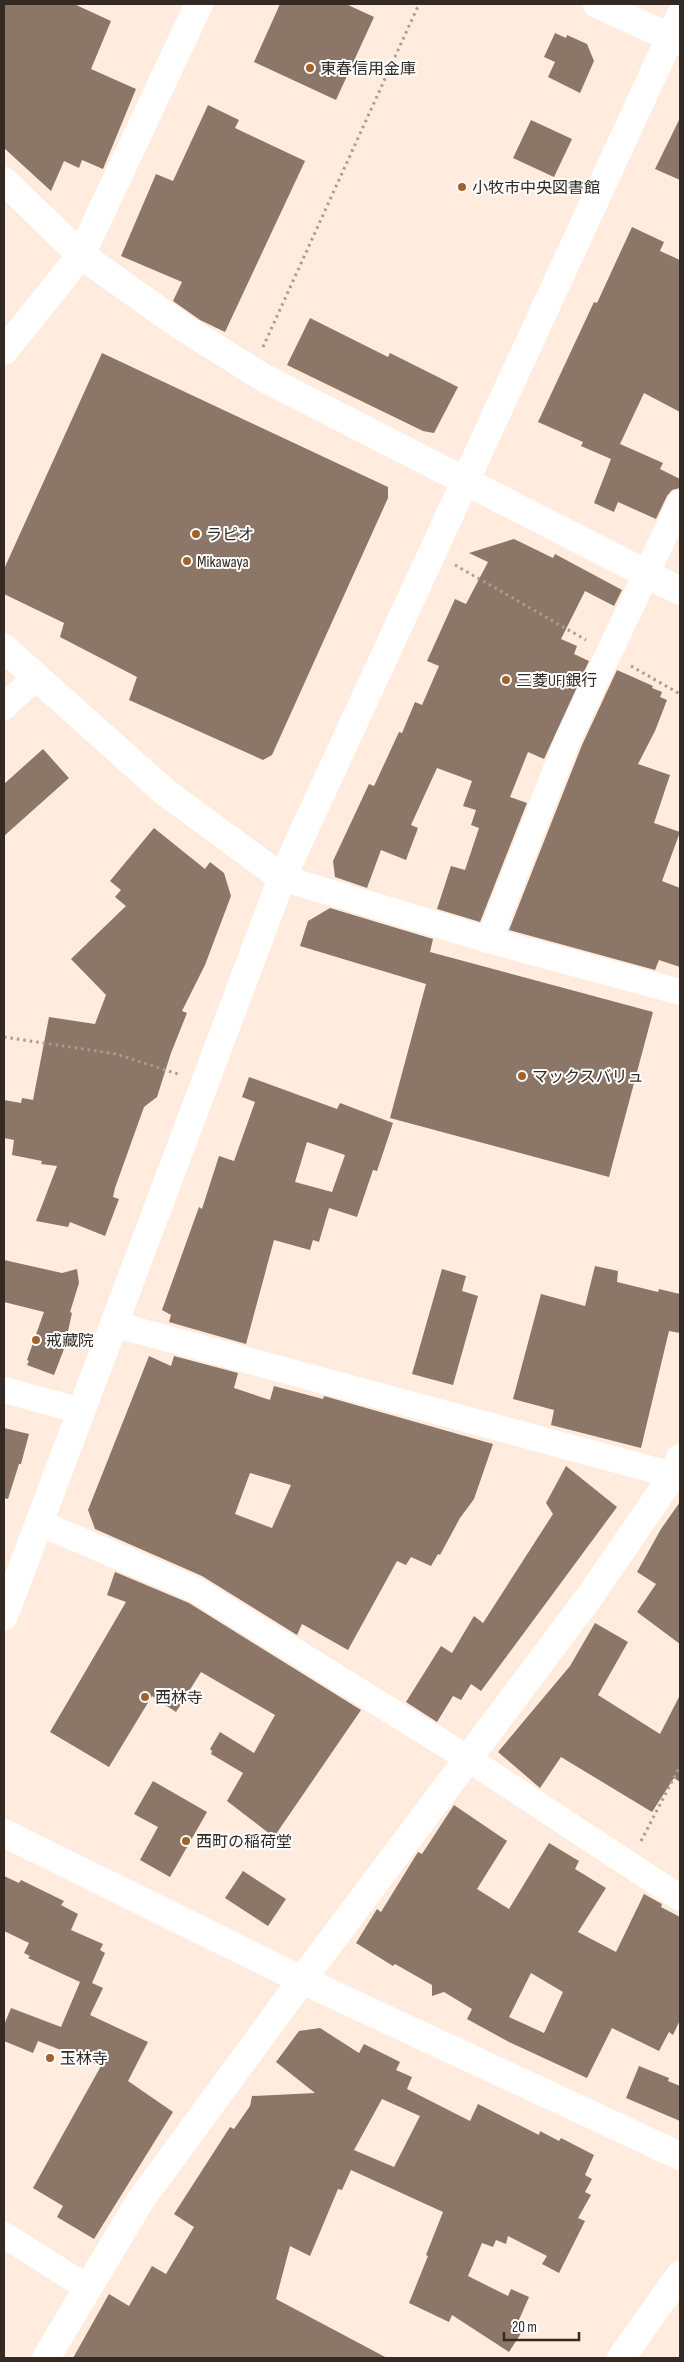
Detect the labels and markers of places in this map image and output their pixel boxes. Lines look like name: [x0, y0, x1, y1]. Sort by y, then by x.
place label: 東春信用金庫: [320, 60, 416, 79]
marker: 東春信用金庫: [304, 62, 316, 74]
place label: 小牧市中央図書館: [472, 179, 600, 198]
marker: 小牧市中央図書館: [456, 181, 468, 193]
place label: ラピオ: [206, 526, 254, 545]
marker: ラピオ: [190, 528, 202, 540]
place label: Mikawaya: [197, 553, 249, 572]
marker: Mikawaya: [181, 555, 193, 567]
place label: 三菱UFJ銀行: [516, 672, 597, 691]
marker: 三菱UFJ銀行: [500, 674, 512, 686]
place label: マックスバリュ: [532, 1068, 644, 1087]
marker: マックスバリュ: [516, 1070, 528, 1082]
place label: 戒藏院: [46, 1332, 94, 1351]
marker: 戒藏院: [30, 1334, 42, 1346]
place label: 西林寺: [155, 1689, 203, 1708]
marker: 西林寺: [139, 1691, 151, 1703]
place label: 西町の稲荷堂: [196, 1833, 292, 1852]
marker: 西町の稲荷堂: [180, 1835, 192, 1847]
place label: 玉林寺: [60, 2050, 108, 2069]
marker: 玉林寺: [44, 2052, 56, 2064]

